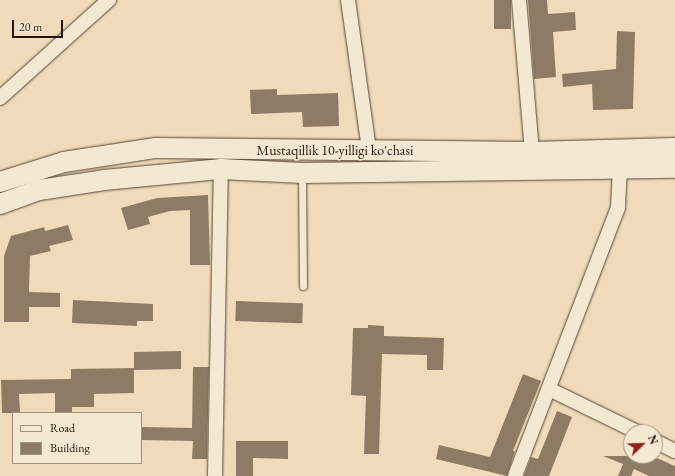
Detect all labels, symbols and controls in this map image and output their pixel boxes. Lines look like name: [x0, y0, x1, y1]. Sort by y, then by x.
scale bar: [14, 12, 65, 38]
text: 20 m: [19, 19, 42, 35]
street label: Mustaqillik 10-yilligi ko'chasi: [257, 142, 413, 158]
legend: [12, 412, 142, 464]
text: Road: [50, 420, 75, 436]
north arrow: [623, 424, 663, 464]
text: N: [645, 433, 661, 447]
text: Building: [50, 440, 90, 456]

